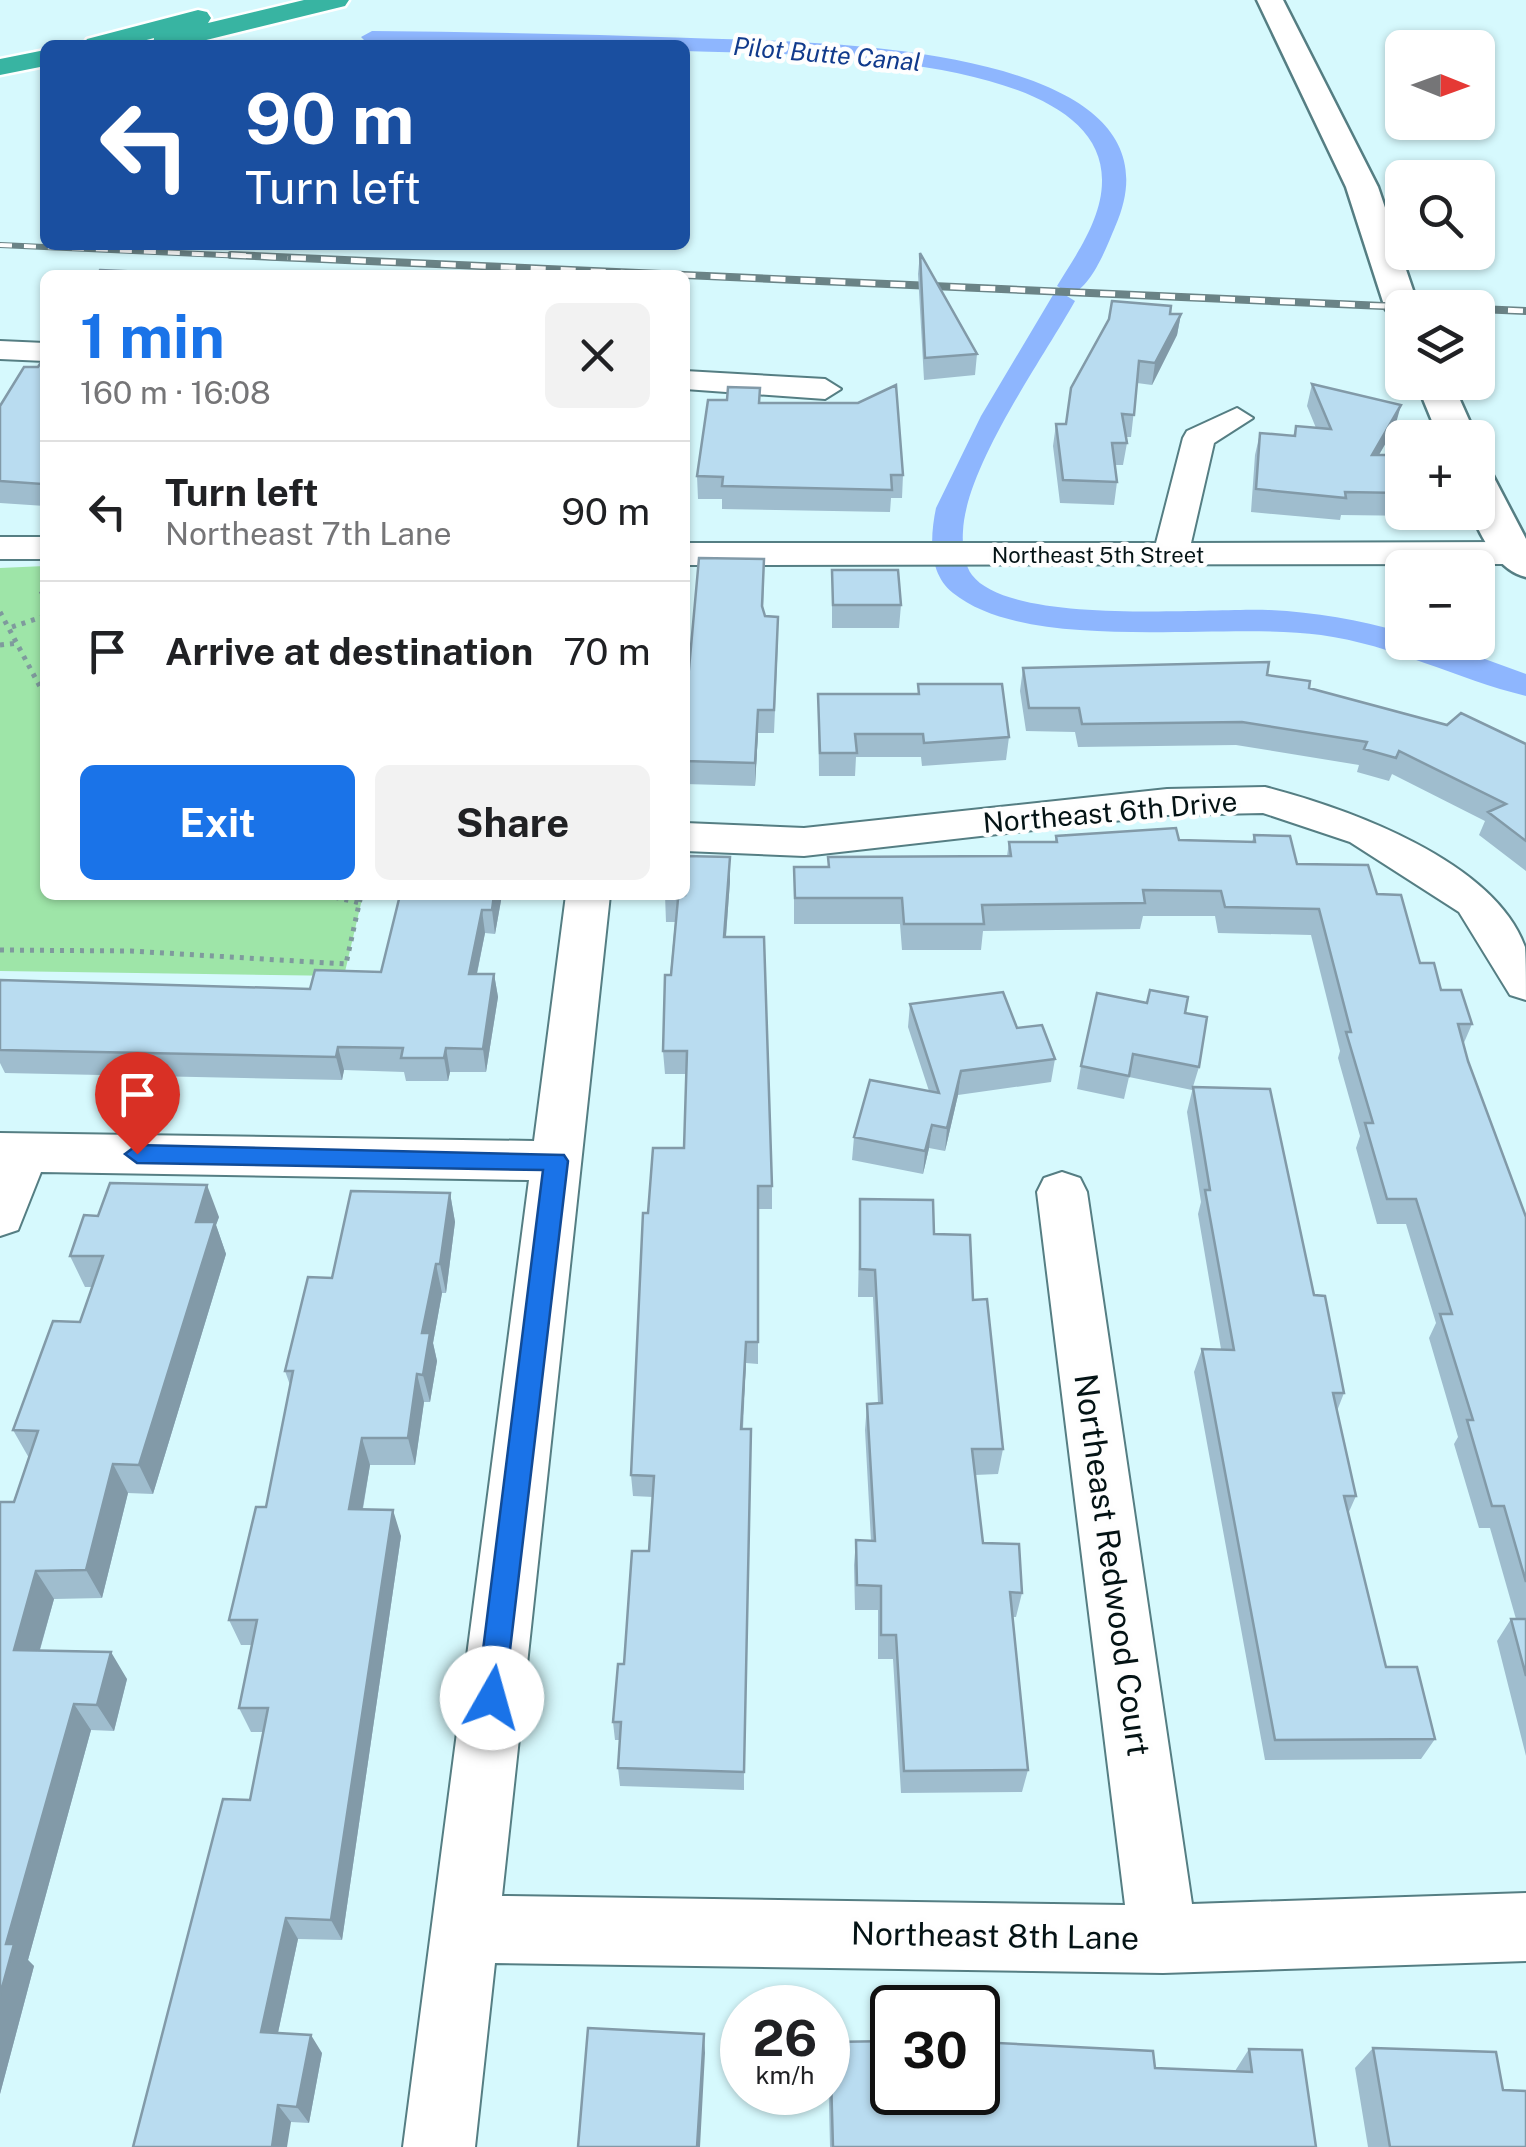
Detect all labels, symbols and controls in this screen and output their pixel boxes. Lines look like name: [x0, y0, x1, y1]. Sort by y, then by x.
north arrow: [1385, 30, 1495, 140]
map controls: [1385, 30, 1495, 660]
water label: Pilot Butte Canal: [732, 31, 922, 77]
text: 90 m: [245, 77, 415, 160]
icon: left: [80, 80, 210, 210]
button: search: [1385, 160, 1495, 270]
text: Turn left: [245, 161, 421, 214]
button: layers: [1385, 290, 1495, 400]
text: 1 min: [80, 301, 225, 372]
button: close: [545, 303, 650, 408]
text: 160 m · 16:08: [80, 374, 271, 411]
button: +: [1385, 420, 1495, 530]
text: Turn left: [165, 470, 319, 515]
icon: left: [80, 484, 135, 539]
text: 90 m: [561, 489, 650, 534]
text: Northeast 7th Lane: [165, 515, 452, 552]
street label: Northeast 5th Street: [992, 542, 1204, 568]
button: −: [1385, 550, 1495, 660]
icon: arrive: [80, 624, 135, 679]
text: Arrive at destination: [165, 629, 533, 674]
text: 70 m: [563, 629, 651, 674]
button: Exit: [80, 765, 355, 880]
button: Share: [375, 765, 650, 880]
street label: Northeast 6th Drive: [981, 784, 1238, 839]
pin: [95, 1052, 180, 1155]
icon: arrive: [110, 1067, 165, 1122]
street label: Northeast Redwood Court: [1067, 1371, 1158, 1759]
position arrow: [440, 1646, 544, 1750]
street label: Northeast 8th Lane: [851, 1914, 1139, 1957]
speed limit sign: 30: [870, 1985, 1000, 2115]
text: 26: [753, 2008, 817, 2067]
text: km/h: [756, 2060, 814, 2090]

